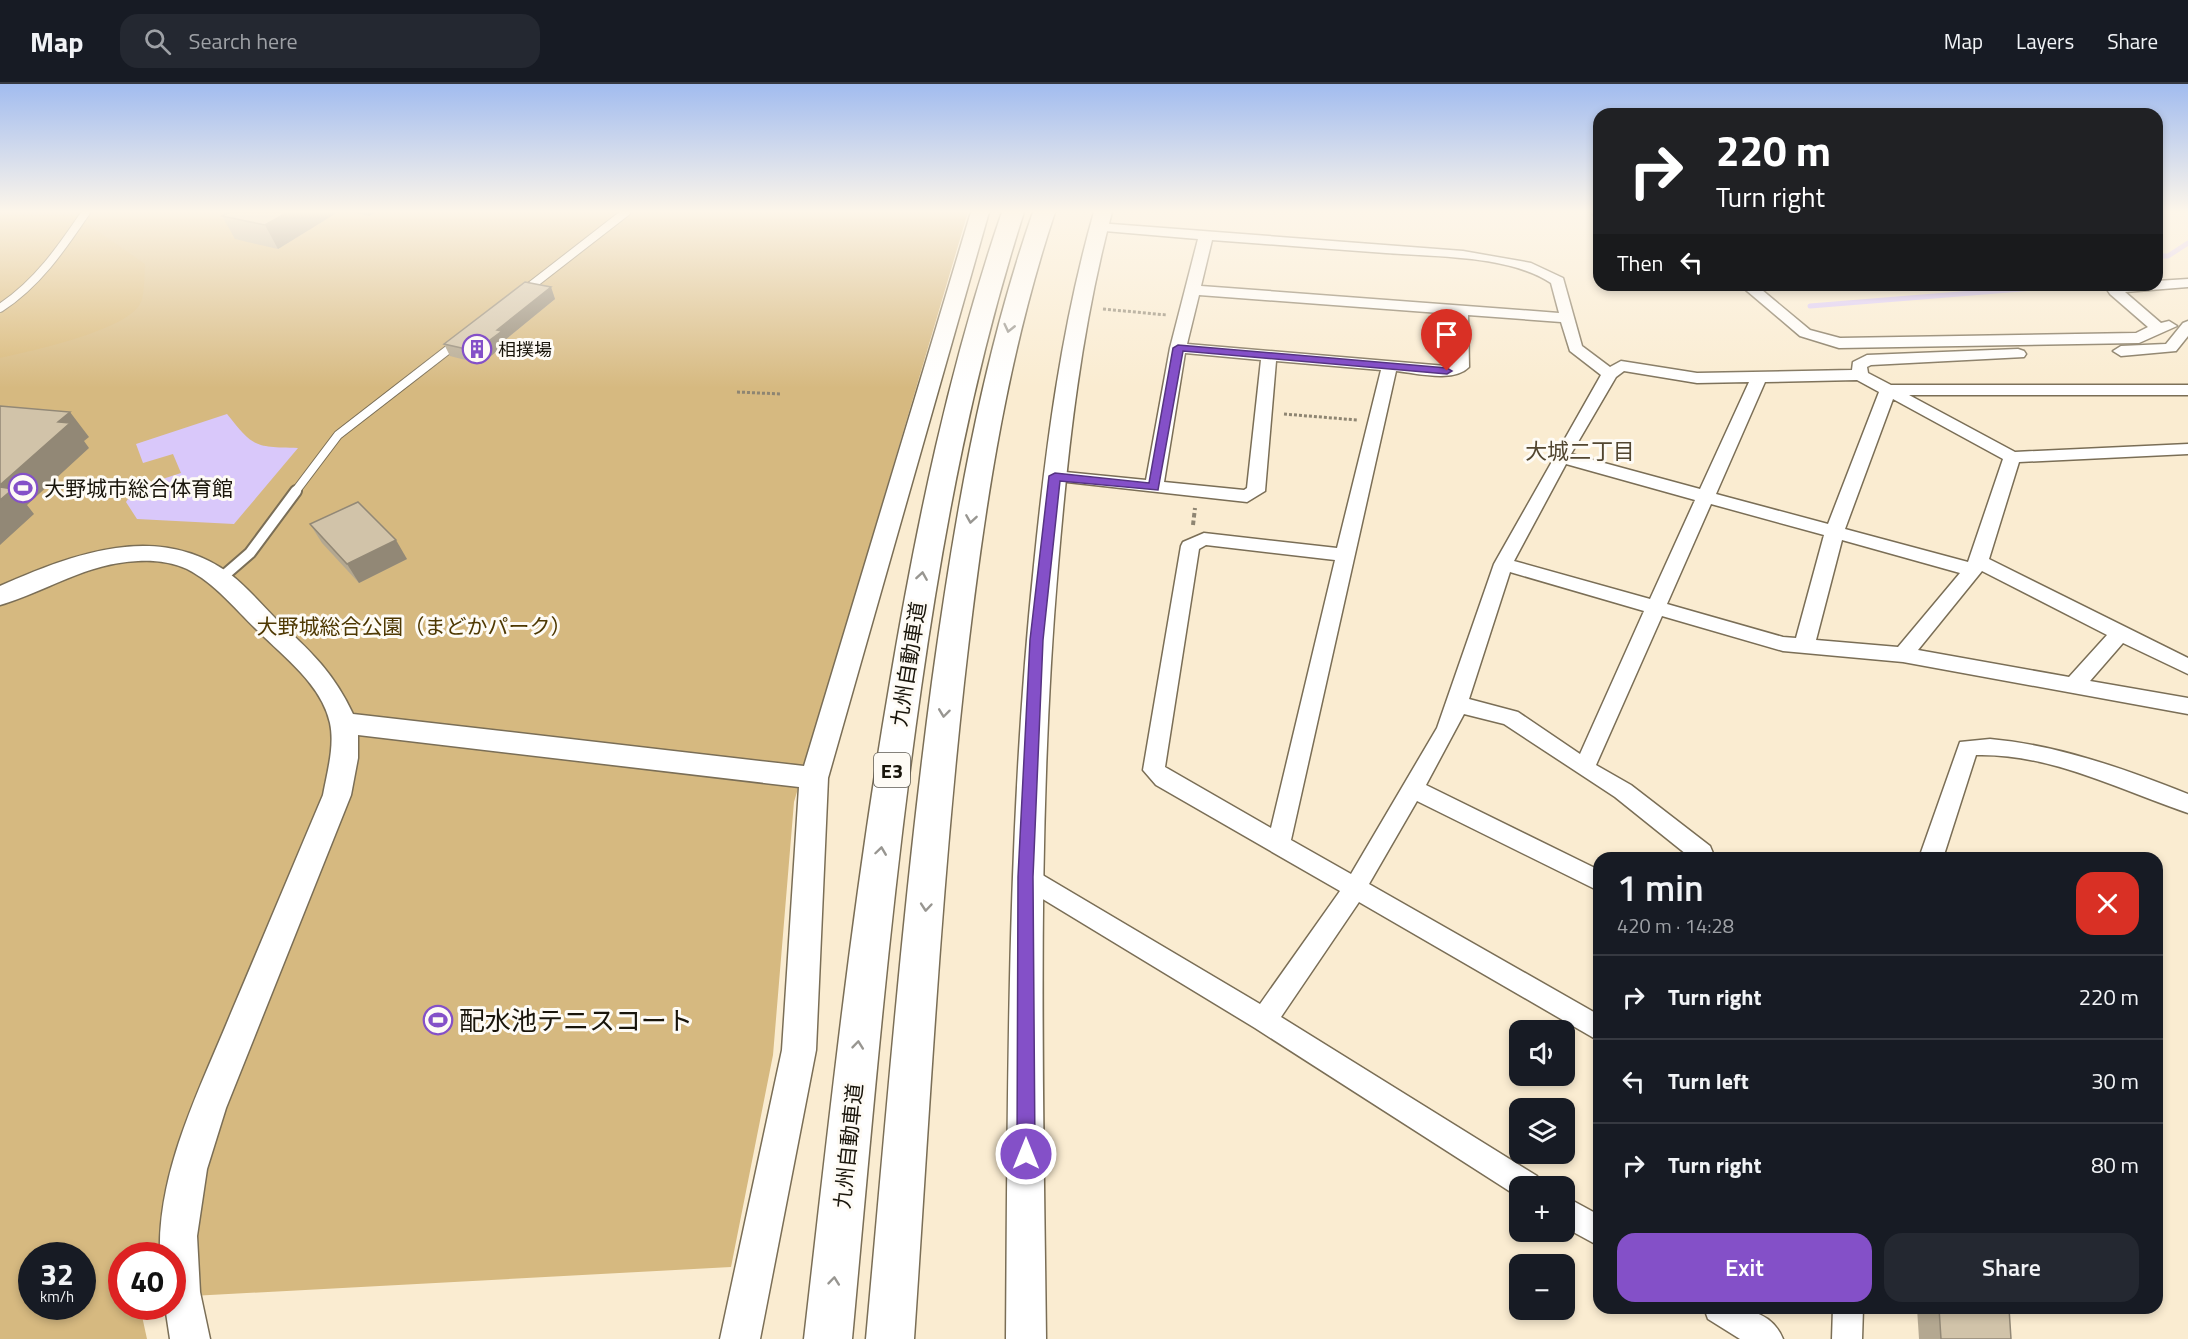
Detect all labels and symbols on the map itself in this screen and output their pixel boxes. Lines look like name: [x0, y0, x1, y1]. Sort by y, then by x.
pin: [1421, 309, 1472, 371]
one-way arrow: [1003, 323, 1016, 333]
building icon: 相撲場: [461, 333, 493, 365]
place label: 相撲場: [498, 336, 552, 363]
district label: 大城二丁目: [1525, 434, 1635, 468]
sports icon: 大野城市総合体育館: [7, 472, 39, 504]
place label: 大野城市総合体育館: [44, 472, 233, 504]
one-way arrow: [965, 514, 978, 524]
one-way arrow: [916, 571, 928, 580]
street label: 九州自動車道: [882, 599, 934, 729]
park label: 大野城総合公園（まどかパーク）: [257, 610, 572, 642]
one-way arrow: [939, 708, 951, 717]
road number: E3: [874, 753, 910, 787]
one-way arrow: [875, 847, 887, 856]
one-way arrow: [920, 902, 933, 911]
place label: 配水池テニスコート: [459, 1001, 693, 1040]
sports icon: 配水池テニスコート: [422, 1004, 454, 1036]
one-way arrow: [851, 1041, 864, 1050]
street label: 九州自動車道: [826, 1082, 870, 1210]
position arrow: [994, 1122, 1058, 1186]
speed limit sign: 40: [108, 1242, 186, 1320]
one-way arrow: [827, 1276, 840, 1285]

